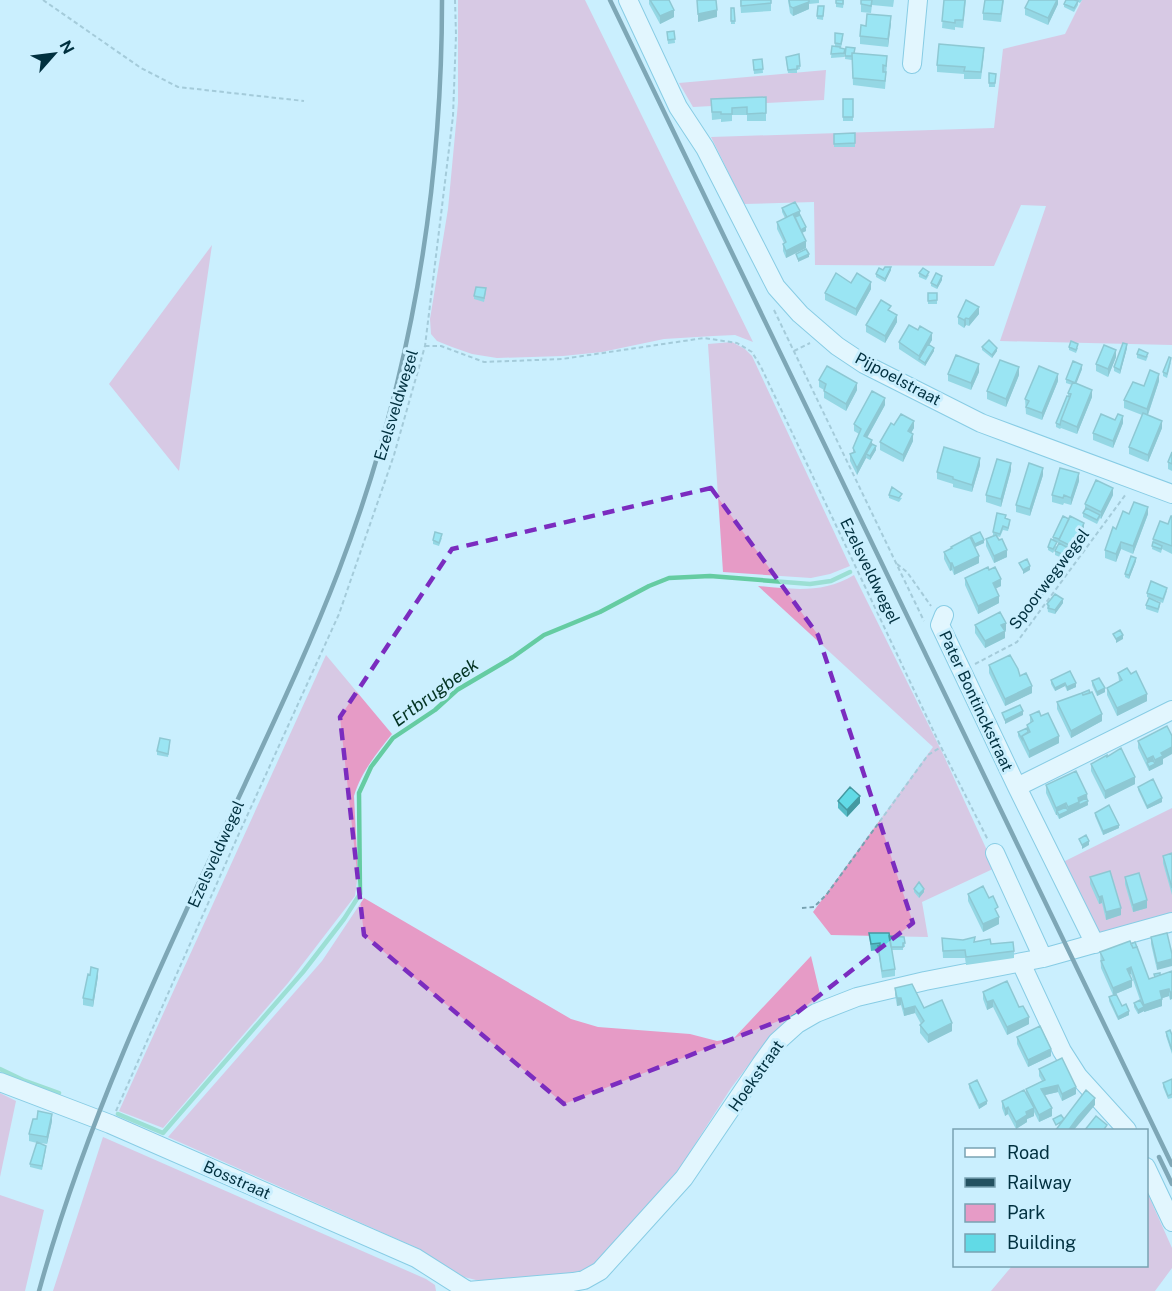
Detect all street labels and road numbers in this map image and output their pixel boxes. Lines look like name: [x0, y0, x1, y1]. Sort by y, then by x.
street label: Ezelsveldwegel: [370, 347, 422, 463]
street label: Pijpoelstraat: [852, 348, 944, 410]
street label: Ezelsveldwegel: [836, 515, 904, 627]
street label: Spoorwegwegel: [1005, 525, 1093, 633]
street label: Pater Bontinckstraat: [935, 628, 1017, 774]
street label: Ezelsveldwegel: [184, 797, 248, 911]
street label: Hoekstraat: [724, 1037, 788, 1115]
street label: Bosstraat: [200, 1157, 274, 1203]

